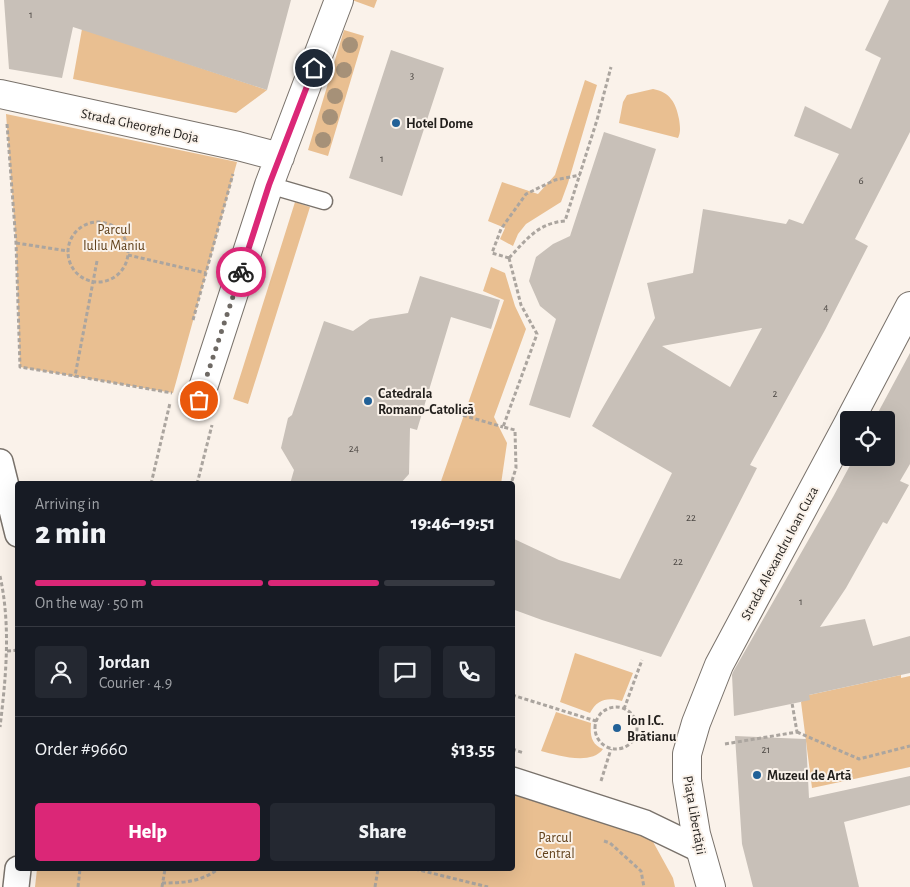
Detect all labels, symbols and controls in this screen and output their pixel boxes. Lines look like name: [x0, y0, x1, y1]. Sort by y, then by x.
house number: 1: [29, 9, 33, 20]
pin: [293, 47, 335, 89]
icon: home: [300, 54, 328, 82]
house number: 3: [410, 70, 415, 81]
street label: Strada Gheorghe Doja: [80, 107, 201, 145]
marker: Hotel Dome: [390, 117, 402, 129]
place label: Hotel Dome: [406, 117, 474, 131]
house number: 1: [380, 153, 384, 164]
house number: 6: [858, 175, 864, 186]
park label: Parcul Iuliu Maniu: [83, 223, 145, 253]
courier: [216, 247, 266, 297]
icon: bike: [227, 258, 255, 286]
house number: 4: [823, 302, 829, 313]
pin: [178, 379, 220, 421]
icon: bag: [185, 386, 213, 414]
place label: Catedrala Romano-Catolică: [378, 387, 474, 417]
house number: 2: [772, 388, 778, 399]
marker: Catedrala Romano-Catolică: [362, 395, 374, 407]
map controls: [840, 411, 895, 466]
button: locate: [840, 411, 895, 466]
house number: 24: [349, 443, 359, 454]
street label: Strada Alexandru Ioan Cuza: [739, 484, 821, 623]
text: Arriving in: [35, 496, 100, 512]
house number: 22: [686, 512, 696, 523]
text: 19:46–19:51: [411, 514, 495, 533]
text: 2 min: [35, 517, 107, 549]
house number: 22: [673, 556, 683, 567]
text: On the way · 50 m: [35, 595, 144, 611]
house number: 1: [799, 596, 803, 607]
button: person: [35, 646, 87, 698]
button: chat: [379, 646, 431, 698]
button: phone: [443, 646, 495, 698]
text: Jordan: [99, 653, 150, 672]
text: Courier · 4.9: [99, 675, 172, 691]
place label: Ion I.C. Brătianu: [627, 714, 677, 744]
marker: Ion I.C. Brătianu: [611, 722, 623, 734]
text: Order #9660: [35, 740, 128, 759]
text: $13.55: [451, 740, 495, 759]
house number: 21: [762, 744, 770, 755]
marker: Muzeul de Artă: [751, 769, 763, 781]
place label: Muzeul de Artă: [767, 769, 852, 783]
street label: Piața Libertății: [679, 775, 708, 856]
button: Help: [35, 803, 260, 861]
button: Share: [270, 803, 495, 861]
park label: Parcul Central: [535, 831, 575, 861]

